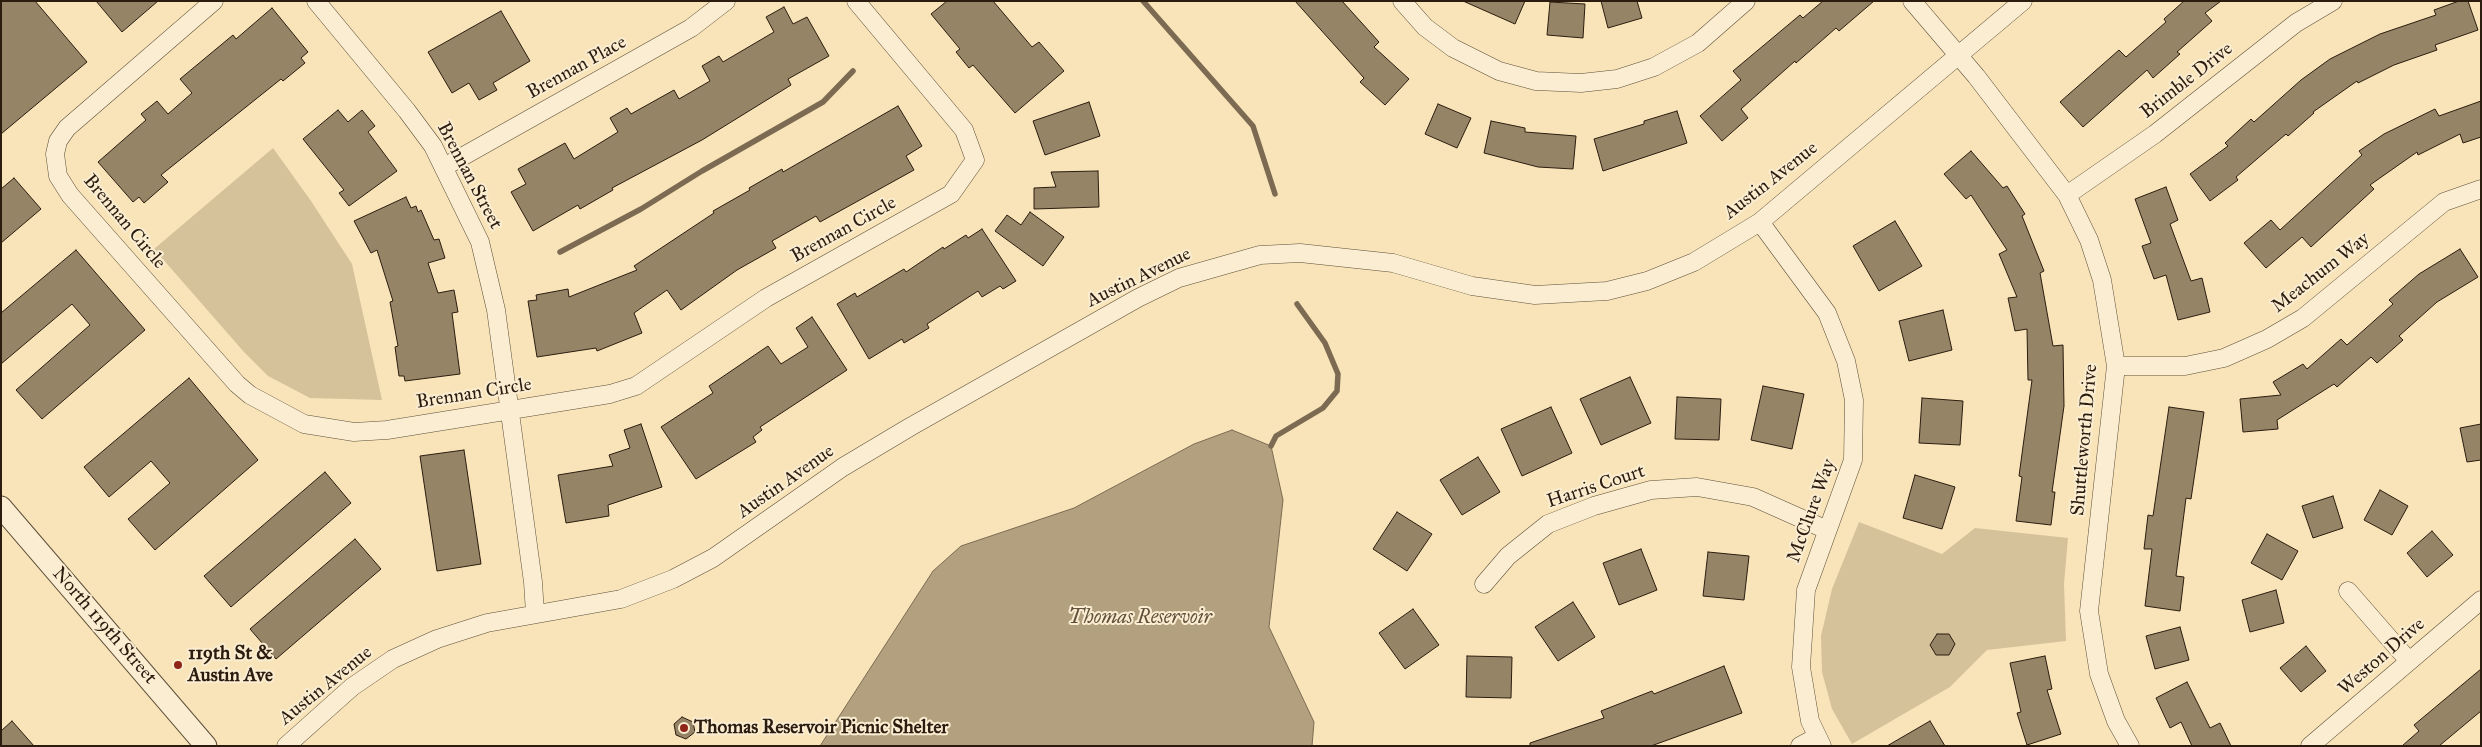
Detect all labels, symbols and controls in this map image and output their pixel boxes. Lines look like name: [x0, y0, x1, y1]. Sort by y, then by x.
street label: Brennan Place: [523, 31, 631, 105]
street label: Brimble Drive: [2136, 38, 2238, 124]
street label: Brennan Street: [431, 119, 507, 233]
street label: Austin Avenue: [1719, 137, 1823, 225]
street label: Brennan Circle: [78, 170, 170, 274]
street label: Brennan Circle: [787, 192, 901, 268]
street label: Meachum Way: [2268, 228, 2374, 318]
street label: Austin Avenue: [1083, 243, 1195, 313]
street label: Shuttleworth Drive: [2067, 363, 2103, 517]
street label: Brennan Circle: [415, 374, 533, 414]
street label: Austin Avenue: [733, 440, 839, 524]
street label: McClure Way: [1783, 456, 1841, 566]
street label: Harris Court: [1544, 460, 1648, 514]
street label: North 119th Street: [47, 563, 161, 689]
water label: Thomas Reservoir: [1068, 606, 1212, 630]
street label: Weston Drive: [2334, 613, 2430, 701]
street label: Austin Avenue: [275, 642, 377, 730]
place label: 119th St & Austin Ave: [188, 643, 273, 687]
marker: 119th St & Austin Ave: [172, 659, 184, 671]
place label: Thomas Reservoir Picnic Shelter: [694, 717, 948, 739]
marker: Thomas Reservoir Picnic Shelter: [678, 722, 690, 734]

